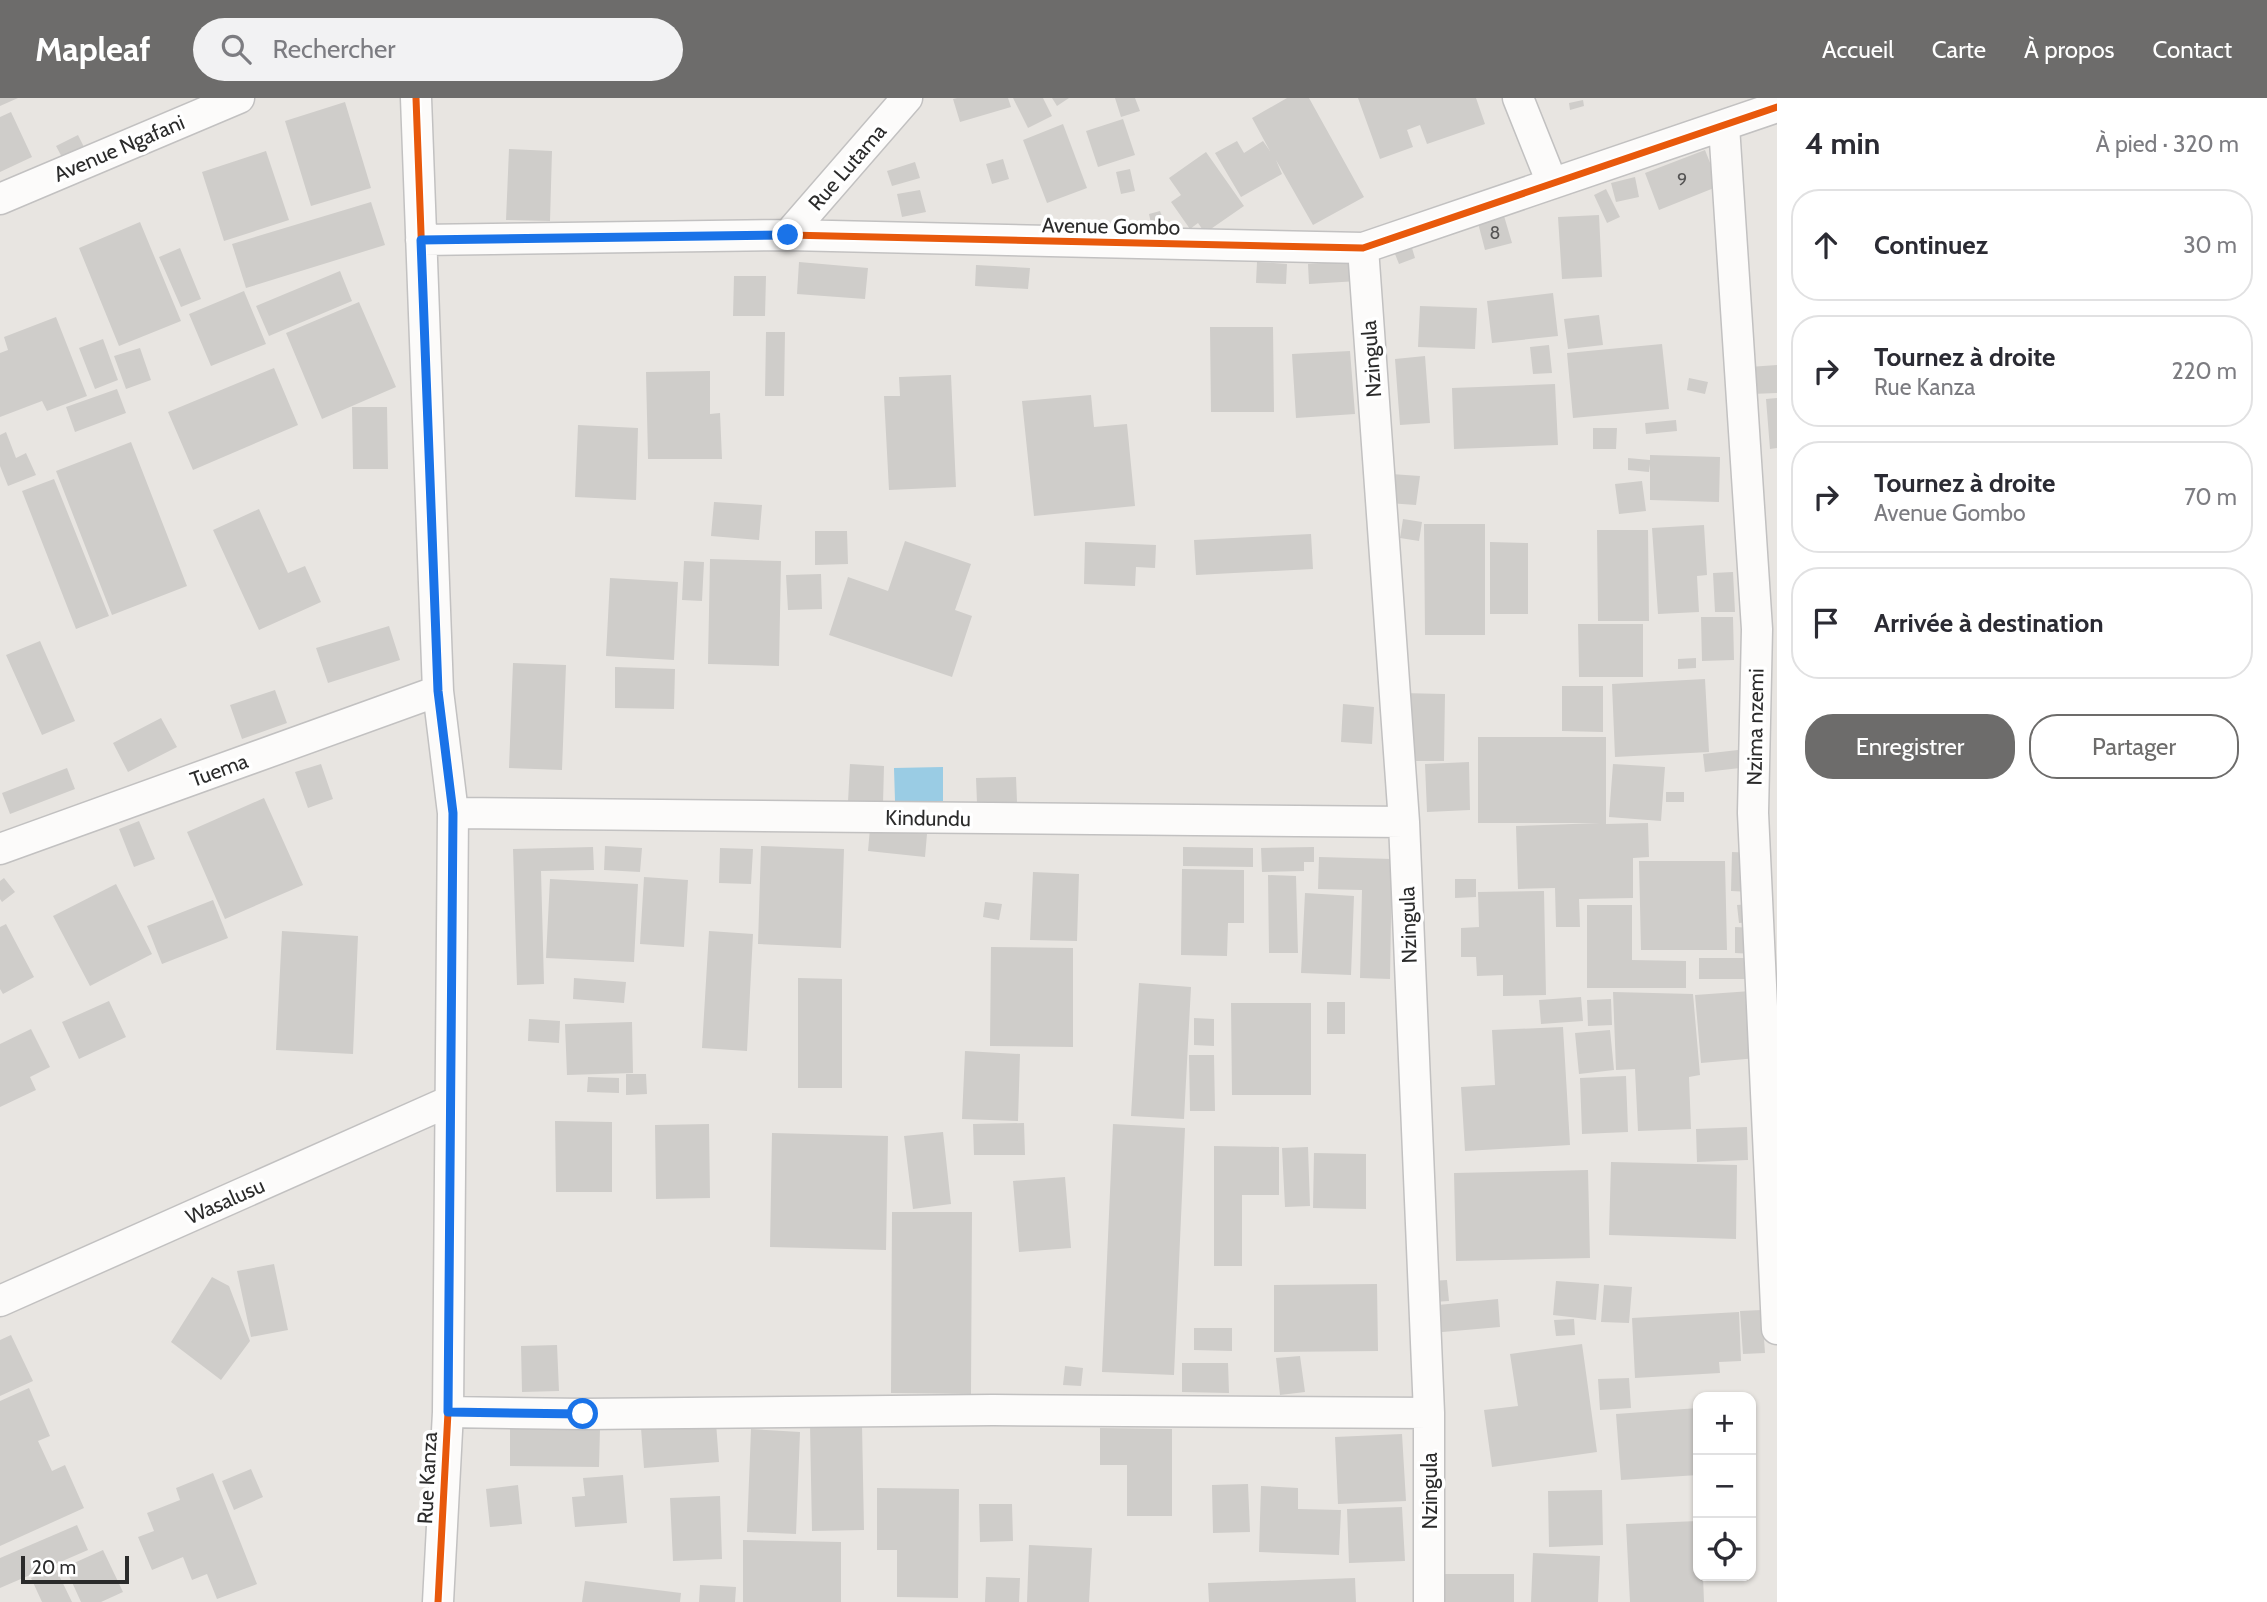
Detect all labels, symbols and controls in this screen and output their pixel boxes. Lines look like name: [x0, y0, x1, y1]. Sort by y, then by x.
search box: [193, 18, 683, 81]
text: Mapleaf: [35, 29, 151, 69]
icon: search: [217, 30, 255, 68]
text: Rechercher: [273, 33, 396, 65]
text: Accueil: [1822, 35, 1894, 64]
text: Carte: [1932, 35, 1986, 64]
text: À propos: [2024, 35, 2115, 64]
text: Contact: [2153, 35, 2232, 64]
street label: Avenue Ngafani: [50, 109, 188, 187]
street label: Rue Lutama: [803, 119, 891, 215]
text: 4 min: [1805, 125, 1880, 162]
text: À pied · 320 m: [2096, 130, 2239, 158]
house number: 9: [1677, 169, 1687, 191]
street label: Avenue Gombo: [1042, 212, 1180, 240]
route end: [772, 219, 803, 250]
house number: 8: [1490, 222, 1500, 244]
icon: ahead: [1807, 226, 1845, 264]
text: Continuez: [1874, 229, 1988, 261]
text: 30 m: [2183, 231, 2237, 259]
street label: Nzingula: [1356, 320, 1386, 398]
text: Tournez à droite: [1874, 341, 2056, 373]
icon: right: [1807, 352, 1845, 390]
text: 220 m: [2171, 357, 2237, 385]
text: Rue Kanza: [1874, 373, 1975, 401]
text: Tournez à droite: [1874, 467, 2056, 499]
icon: right: [1807, 478, 1845, 516]
text: 70 m: [2184, 483, 2237, 511]
text: Avenue Gombo: [1874, 499, 2026, 527]
icon: arrive: [1807, 604, 1845, 642]
text: Arrivée à destination: [1874, 607, 2104, 639]
street label: Nzima nzemi: [1741, 668, 1769, 786]
button: Enregistrer: [1805, 714, 2015, 779]
button: Partager: [2029, 714, 2239, 779]
street label: Tuema: [187, 748, 251, 792]
street label: Kindundu: [885, 805, 971, 831]
street label: Nzingula: [1394, 886, 1422, 964]
street label: Wasalusu: [182, 1173, 268, 1229]
map controls: [1693, 1392, 1756, 1581]
button: +: [1693, 1392, 1756, 1455]
route start: [567, 1398, 598, 1429]
street label: Rue Kanza: [412, 1431, 442, 1525]
street label: Nzingula: [1417, 1452, 1442, 1530]
button: −: [1693, 1455, 1756, 1518]
button: locate: [1693, 1518, 1756, 1581]
scale bar: [21, 1553, 130, 1585]
text: 20 m: [32, 1556, 76, 1579]

